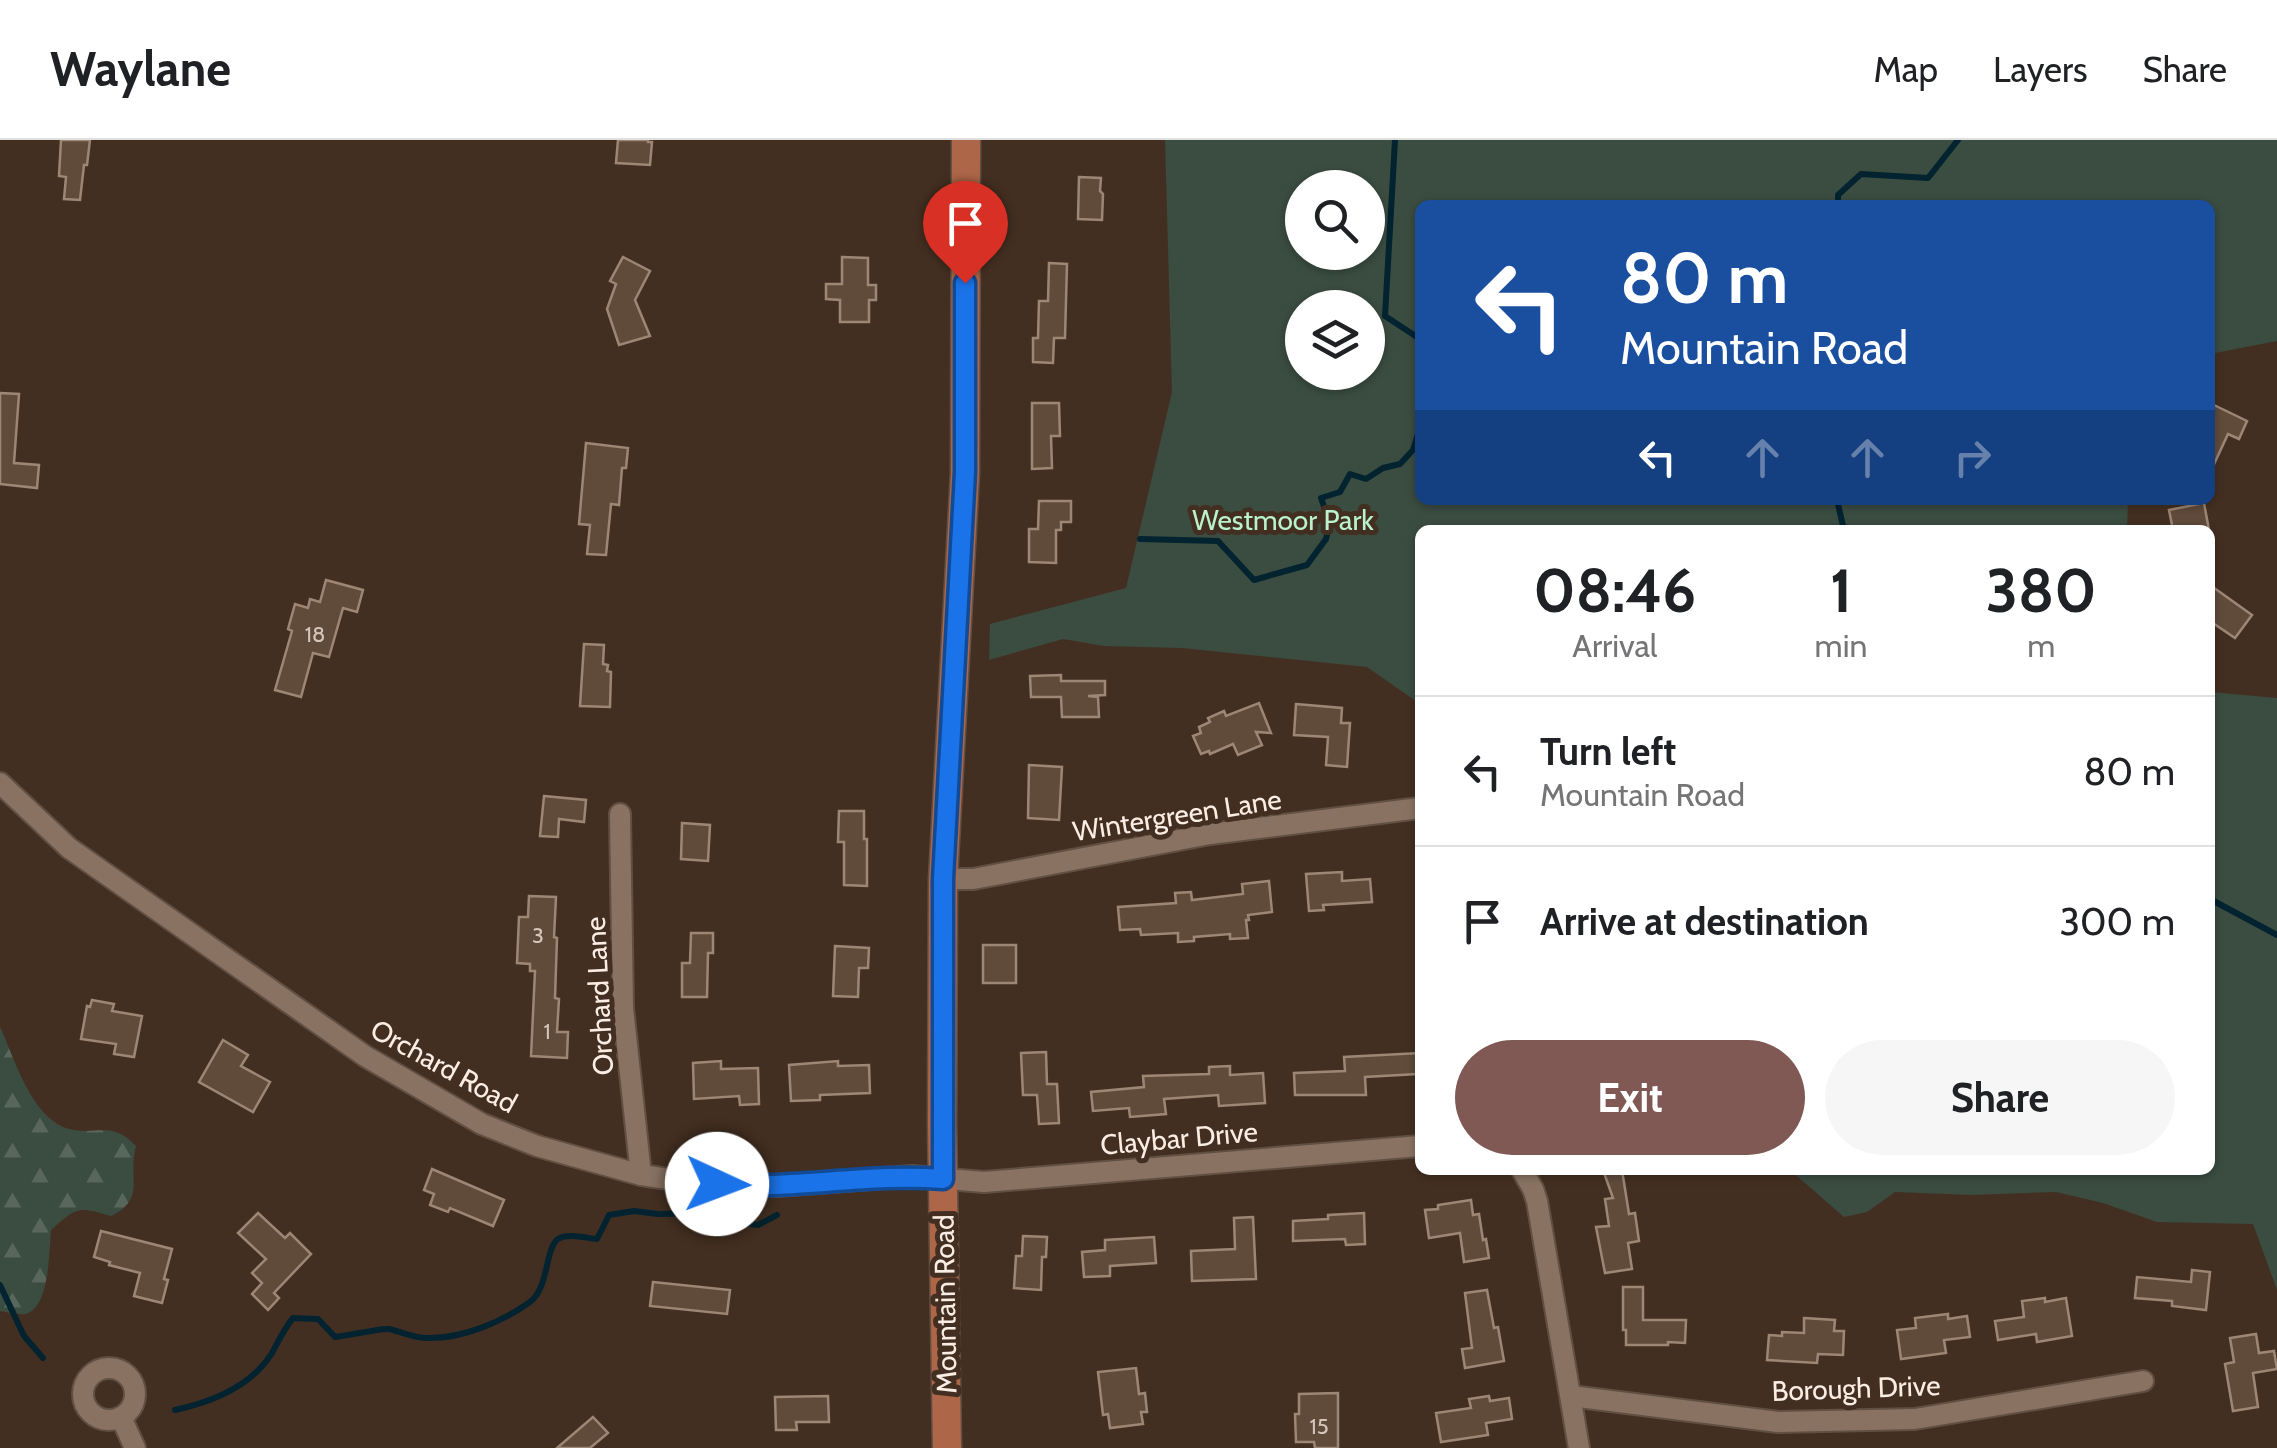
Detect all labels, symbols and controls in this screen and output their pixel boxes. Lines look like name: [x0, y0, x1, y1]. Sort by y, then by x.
text: Waylane: [50, 40, 231, 98]
text: Map: [1874, 48, 1938, 91]
text: Layers: [1993, 48, 2087, 91]
text: Share: [2142, 48, 2227, 91]
map controls: [1285, 170, 1385, 390]
button: search: [1285, 170, 1385, 270]
pin: [923, 181, 1008, 284]
icon: arrive: [938, 196, 993, 251]
text: 80 m: [1620, 235, 1788, 321]
icon: left: [1455, 240, 1585, 370]
button: layers: [1285, 290, 1385, 390]
text: Mountain Road: [1620, 321, 1908, 375]
icon: left: [1630, 430, 1685, 485]
icon: ahead: [1735, 430, 1790, 485]
icon: ahead: [1840, 430, 1895, 485]
icon: right: [1945, 430, 2000, 485]
park label: Westmoor Park: [1192, 503, 1374, 537]
text: 08:46: [1533, 554, 1696, 627]
text: 1: [1830, 554, 1852, 627]
text: 380: [1986, 554, 2097, 627]
house number: 18: [305, 621, 325, 648]
text: Arrival: [1572, 626, 1657, 665]
text: min: [1815, 626, 1867, 665]
text: m: [2027, 626, 2055, 665]
text: Turn left: [1540, 728, 1676, 775]
icon: left: [1455, 744, 1510, 799]
text: 80 m: [2084, 748, 2175, 795]
text: Mountain Road: [1540, 775, 1745, 814]
street label: Wintergreen Lane: [1070, 782, 1284, 848]
icon: arrive: [1455, 894, 1510, 949]
text: Arrive at destination: [1540, 898, 1869, 945]
text: 300 m: [2060, 898, 2175, 945]
street label: Orchard Lane: [578, 916, 620, 1076]
house number: 3: [532, 922, 544, 949]
street label: Orchard Road: [365, 1012, 523, 1120]
house number: 1: [543, 1018, 551, 1045]
button: Exit: [1455, 1040, 1805, 1155]
button: Share: [1825, 1040, 2175, 1155]
street label: Claybar Drive: [1099, 1114, 1259, 1162]
position arrow: [665, 1132, 769, 1236]
street label: Mountain Road: [926, 1214, 964, 1394]
street label: Borough Drive: [1771, 1368, 1941, 1408]
house number: 15: [1309, 1413, 1329, 1440]

